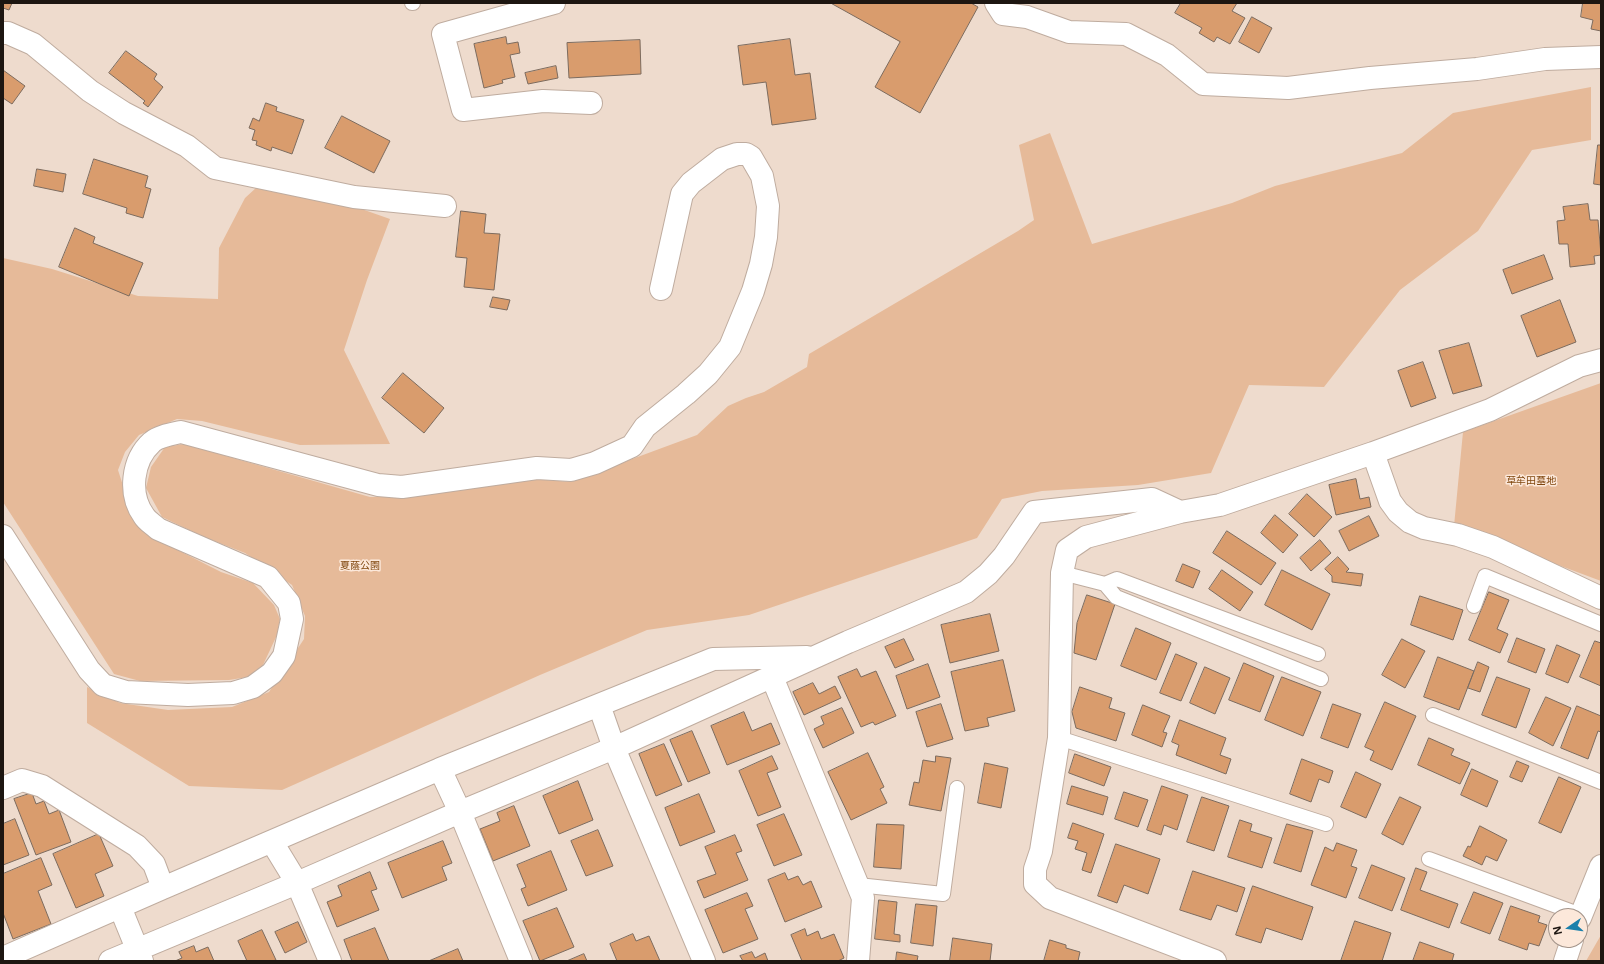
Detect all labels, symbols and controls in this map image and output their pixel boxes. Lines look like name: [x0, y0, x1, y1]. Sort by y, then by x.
park label: 草牟田墓地: [1506, 475, 1556, 487]
park label: 夏蔭公園: [340, 560, 380, 572]
north arrow: [1548, 908, 1588, 948]
text: N: [1548, 925, 1565, 937]

